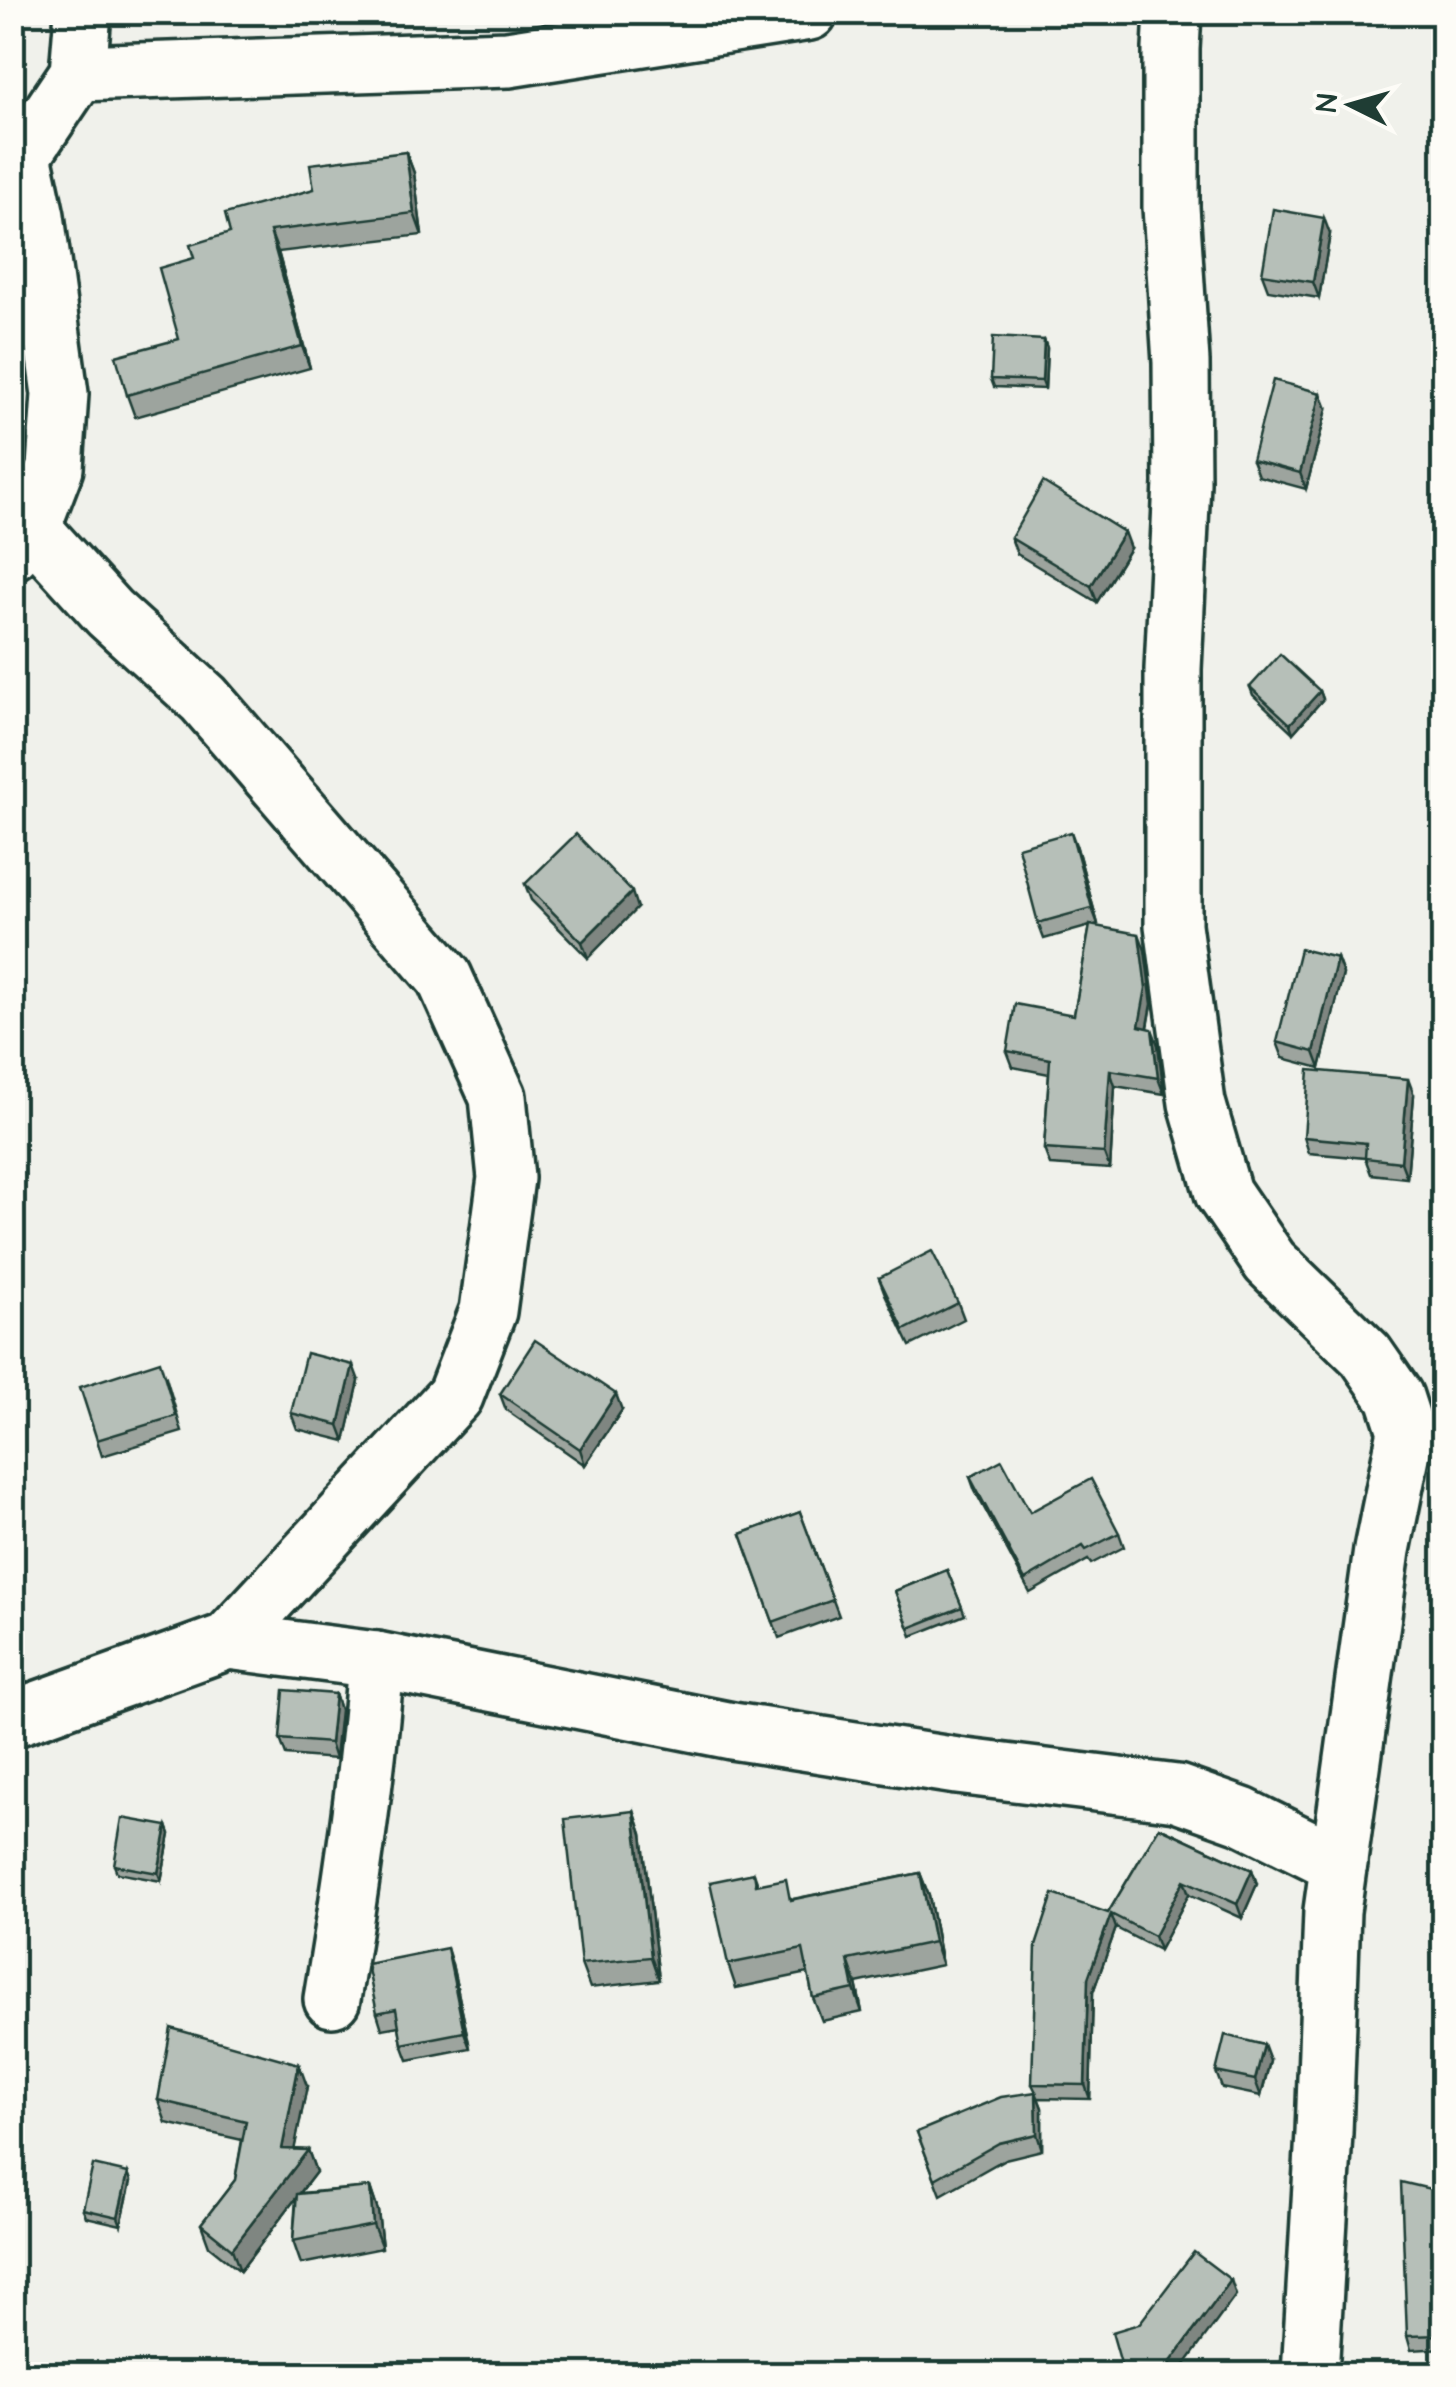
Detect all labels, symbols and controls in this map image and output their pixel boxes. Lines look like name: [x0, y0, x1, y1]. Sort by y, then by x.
north arrow: [1301, 55, 1401, 155]
text: N: [1307, 92, 1348, 113]

